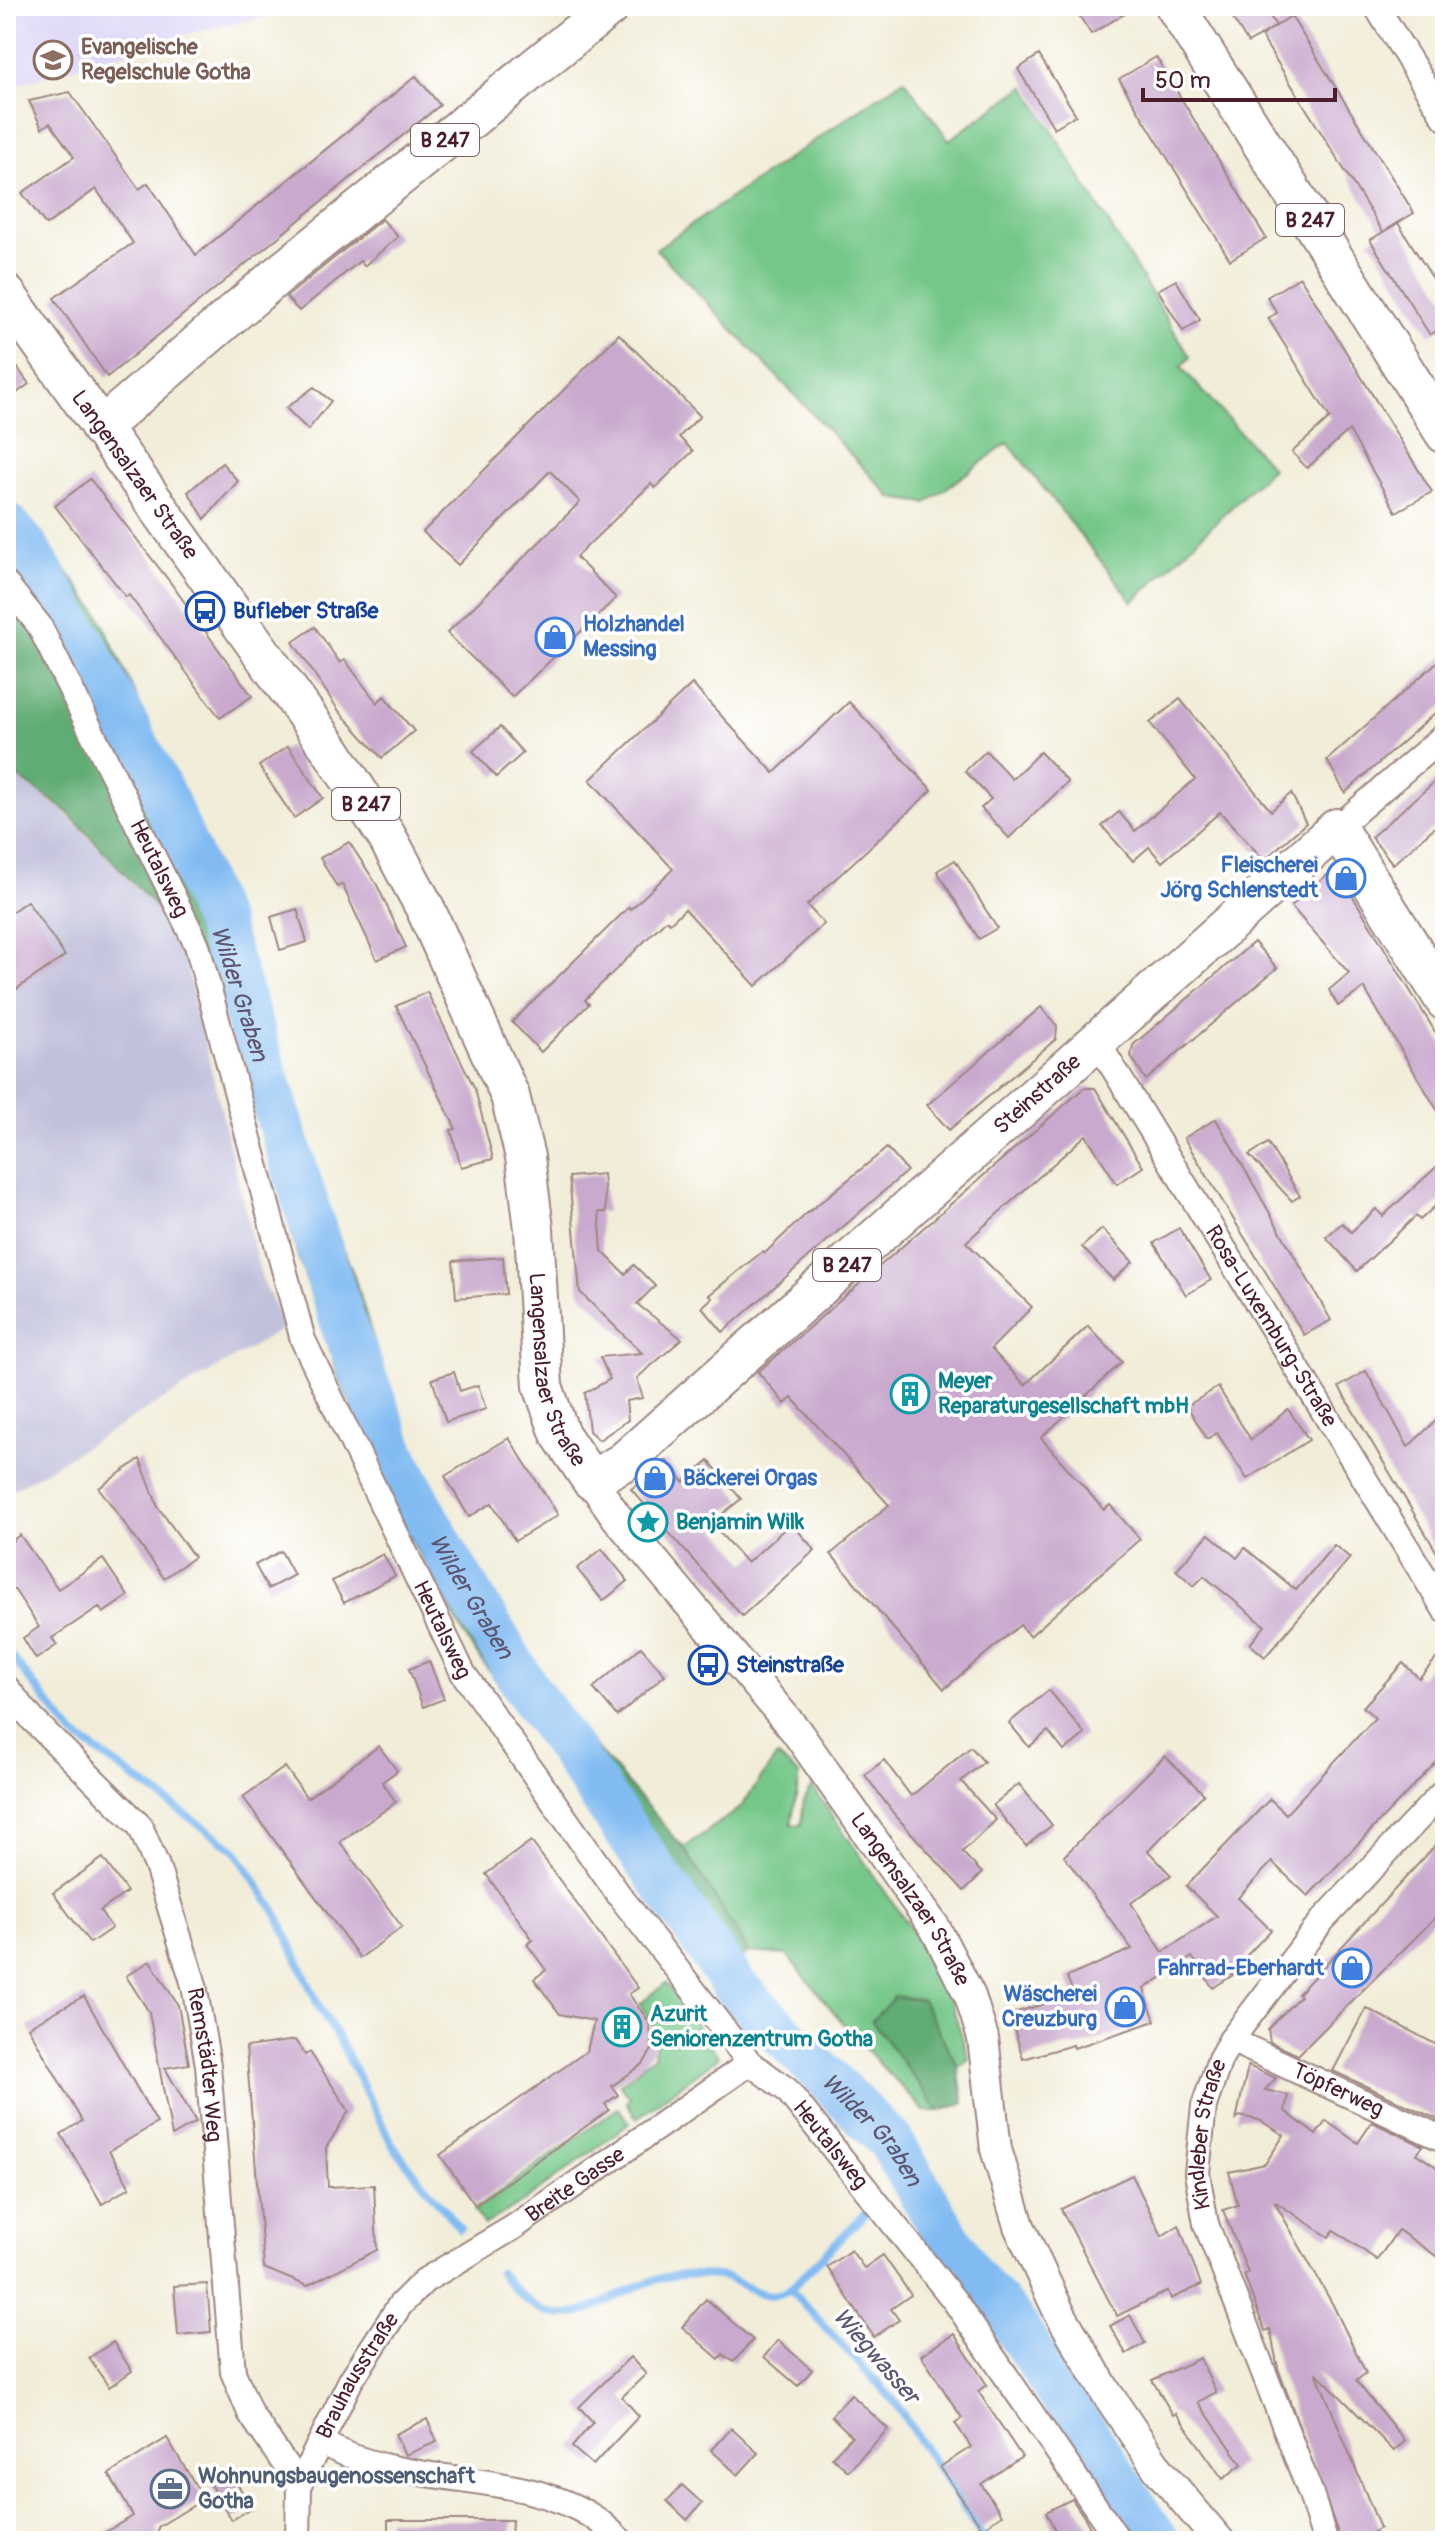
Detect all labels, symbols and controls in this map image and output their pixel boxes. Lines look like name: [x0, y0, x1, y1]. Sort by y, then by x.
place label: Evangelische Regelschule Gotha: [81, 33, 251, 86]
school or university icon: Evangelische Regelschule Gotha: [32, 39, 74, 81]
scale bar: [1143, 52, 1335, 102]
text: 50 m: [1155, 66, 1211, 95]
road number: B 247: [411, 124, 479, 156]
road number: B 247: [1276, 204, 1344, 236]
street label: Langensalzaer Straße: [65, 385, 205, 565]
bus stop icon: Bufleber Straße: [184, 590, 226, 632]
place label: Bufleber Straße: [233, 597, 380, 625]
place label: Holzhandel Messing: [583, 610, 685, 663]
shop icon: Holzhandel Messing: [534, 616, 576, 658]
road number: B 247: [332, 788, 400, 820]
street label: Heutalsweg: [123, 815, 195, 922]
place label: Fleischerei Jörg Schlenstedt: [1161, 851, 1319, 904]
shop icon: Fleischerei Jörg Schlenstedt: [1325, 857, 1367, 899]
water label: Wilder Graben: [205, 922, 275, 1066]
street label: Steinstraße: [988, 1048, 1087, 1140]
street label: Rosa-Luxemburg-Straße: [1199, 1220, 1344, 1432]
road number: B 247: [813, 1249, 881, 1281]
street label: Langensalzaer Straße: [523, 1272, 592, 1472]
place label: Meyer Reparaturgesellschaft mbH: [938, 1367, 1189, 1420]
building icon: Meyer Reparaturgesellschaft mbH: [889, 1373, 931, 1415]
shop icon: Bäckerei Orgas: [634, 1457, 676, 1499]
place label: Bäckerei Orgas: [683, 1464, 817, 1492]
place icon: Benjamin Wilk: [627, 1501, 669, 1543]
place label: Benjamin Wilk: [676, 1508, 805, 1536]
water label: Wilder Graben: [423, 1529, 520, 1665]
street label: Heutalsweg: [407, 1576, 478, 1684]
bus stop icon: Steinstraße: [687, 1644, 729, 1686]
place label: Steinstraße: [736, 1651, 845, 1679]
street label: Langensalzaer Straße: [844, 1807, 976, 1991]
shop icon: Fahrrad-Eberhardt: [1331, 1947, 1373, 1989]
place label: Fahrrad-Eberhardt: [1157, 1954, 1325, 1982]
place label: Wäscherei Creuzburg: [1002, 1980, 1097, 2033]
street label: Remstädter Weg: [181, 1985, 228, 2143]
shop icon: Wäscherei Creuzburg: [1104, 1986, 1146, 2028]
place label: Azurit Seniorenzentrum Gotha: [650, 2000, 873, 2053]
building icon: Azurit Seniorenzentrum Gotha: [601, 2006, 643, 2048]
street label: Kindleber Straße: [1183, 2055, 1233, 2212]
street label: Töpferweg: [1288, 2057, 1388, 2123]
water label: Wilder Graben: [816, 2067, 929, 2193]
street label: Heutalsweg: [787, 2095, 874, 2195]
street label: Breite Gasse: [520, 2140, 630, 2229]
water label: Wiegwasser: [826, 2302, 928, 2413]
street label: Brauhausstraße: [310, 2307, 405, 2444]
place label: Wohnungsbaugenossenschaft Gotha: [198, 2462, 476, 2515]
office icon: Wohnungsbaugenossenschaft Gotha: [149, 2468, 191, 2510]

